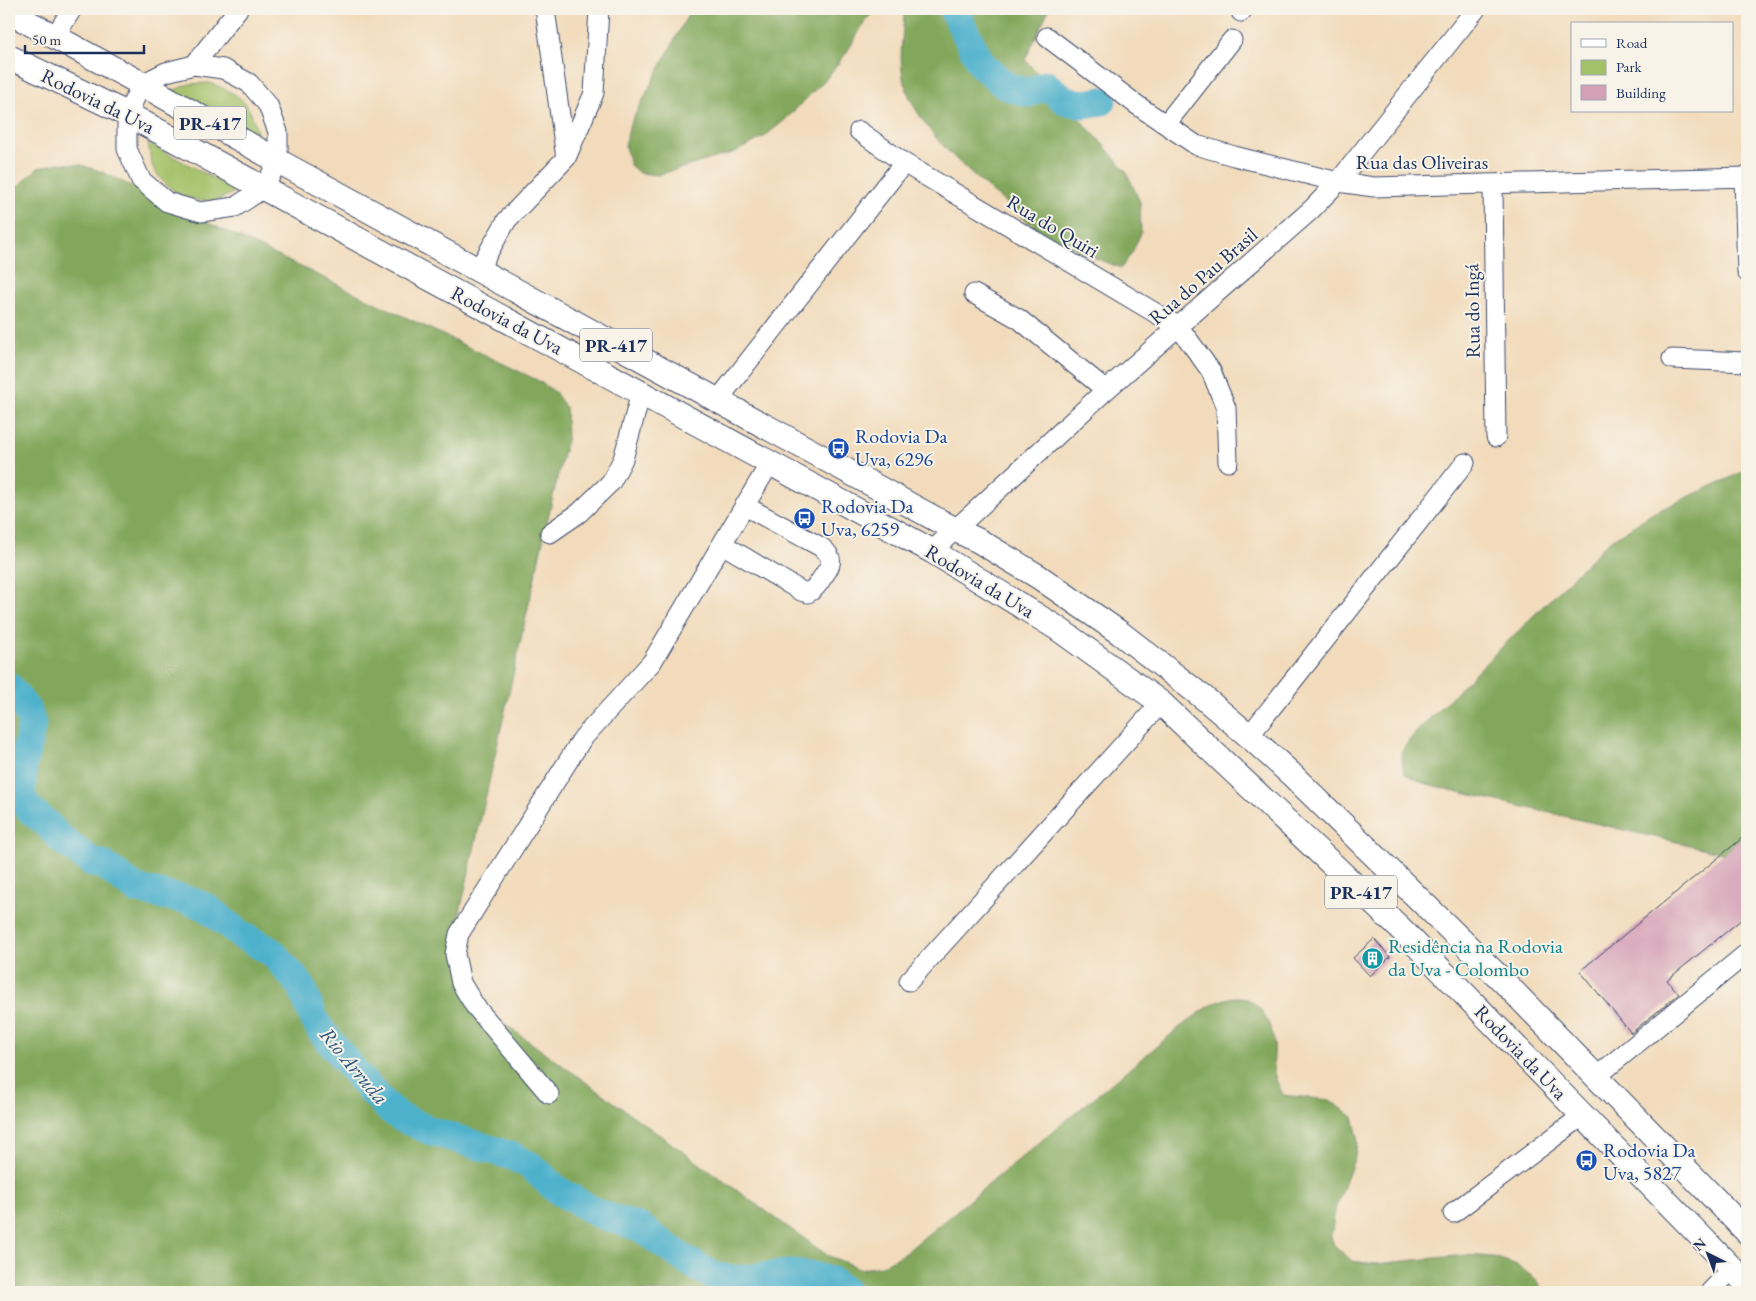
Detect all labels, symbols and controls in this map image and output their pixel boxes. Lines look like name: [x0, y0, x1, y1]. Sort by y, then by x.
scale bar: [25, 22, 144, 54]
legend: [1571, 22, 1734, 112]
text: 50 m: [32, 30, 61, 49]
text: Road: [1616, 33, 1648, 52]
text: Park: [1616, 57, 1643, 76]
street label: Rodovia da Uva: [37, 62, 159, 140]
text: Building: [1616, 83, 1666, 102]
road number: PR-417: [174, 106, 246, 140]
street label: Rua das Oliveiras: [1356, 149, 1488, 175]
street label: Rua do Quiri: [1002, 188, 1104, 264]
street label: Rua do Pau Brasil: [1143, 221, 1263, 330]
street label: Rua do Ingá: [1458, 263, 1486, 359]
street label: Rodovia da Uva: [447, 280, 567, 360]
road number: PR-417: [580, 328, 652, 362]
place label: Rodovia Da Uva, 6296: [855, 423, 948, 472]
bus stop icon: Rodovia Da Uva, 6296: [827, 436, 851, 460]
place label: Rodovia Da Uva, 6259: [821, 493, 914, 542]
bus stop icon: Rodovia Da Uva, 6259: [793, 506, 817, 530]
street label: Rodovia da Uva: [921, 538, 1039, 624]
road number: PR-417: [1325, 876, 1397, 909]
place label: Residência na Rodovia da Uva - Colombo: [1388, 933, 1563, 982]
building icon: Residência na Rodovia da Uva - Colombo: [1360, 946, 1384, 970]
street label: Rodovia da Uva: [1469, 999, 1573, 1105]
water label: Rio Arruda: [314, 1021, 395, 1110]
place label: Rodovia Da Uva, 5827: [1603, 1137, 1696, 1186]
bus stop icon: Rodovia Da Uva, 5827: [1575, 1149, 1599, 1173]
north arrow: [1684, 1228, 1734, 1278]
text: N: [1689, 1233, 1710, 1255]

